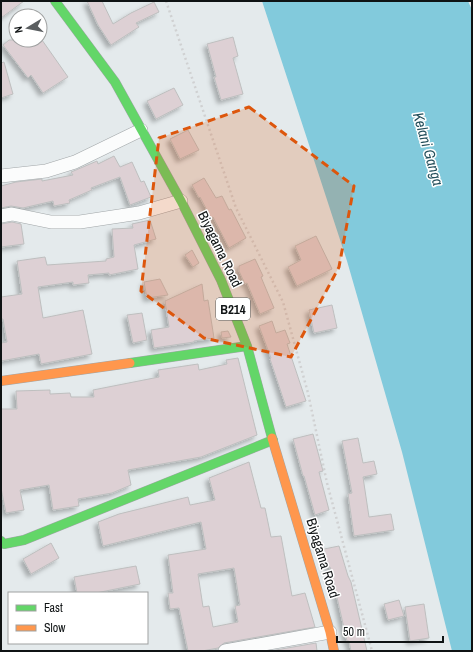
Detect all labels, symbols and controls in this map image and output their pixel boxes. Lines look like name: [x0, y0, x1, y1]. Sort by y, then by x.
north arrow: [8, 8, 48, 48]
text: N: [11, 25, 26, 34]
water label: Kelani Ganga: [408, 110, 449, 188]
street label: Biyagama Road: [194, 208, 246, 290]
road number: B214: [216, 298, 250, 320]
street label: Biyagama Road: [302, 516, 344, 600]
legend: [8, 592, 148, 644]
text: Fast: [44, 600, 63, 616]
scale bar: [337, 618, 443, 644]
text: Slow: [44, 620, 66, 636]
text: 50 m: [343, 624, 365, 640]

